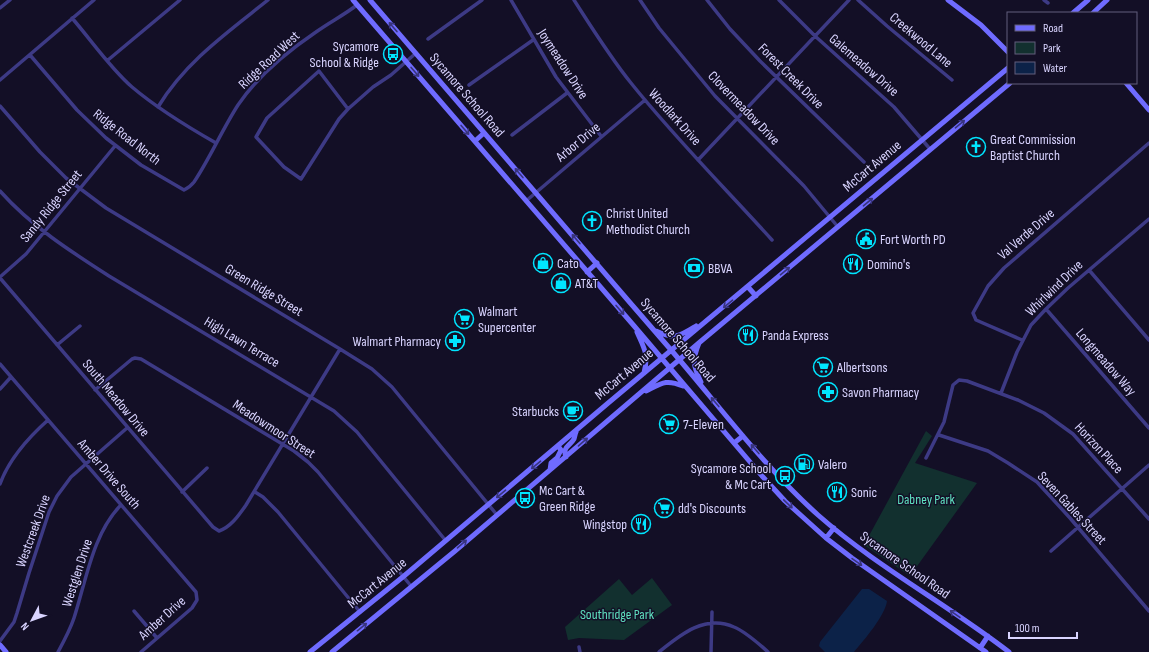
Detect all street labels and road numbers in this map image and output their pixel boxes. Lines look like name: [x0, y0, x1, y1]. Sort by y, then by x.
street label: Creekwood Lane: [886, 9, 956, 71]
street label: Joymeadow Drive: [534, 25, 592, 102]
street label: Ridge Road West: [235, 27, 303, 93]
street label: Galemeadow Drive: [826, 30, 902, 100]
street label: Forest Creek Drive: [755, 40, 827, 112]
street label: Sycamore School Road: [426, 49, 508, 141]
street label: Clovermeadow Drive: [704, 68, 784, 148]
street label: Woodlark Drive: [645, 85, 705, 149]
street label: Ridge Road North: [90, 105, 164, 169]
street label: Arbor Drive: [552, 119, 604, 166]
street label: McCart Avenue: [839, 137, 905, 195]
street label: Sandy Ridge Street: [16, 166, 86, 246]
street label: Val Verde Drive: [994, 205, 1058, 263]
street label: Whirlwind Drive: [1022, 256, 1086, 320]
street label: Green Ridge Street: [222, 260, 306, 320]
street label: Sycamore School Road: [637, 294, 719, 386]
street label: High Lawn Terrace: [201, 313, 283, 371]
street label: Longmeadow Way: [1072, 325, 1140, 400]
street label: McCart Avenue: [591, 345, 657, 403]
street label: South Meadow Drive: [79, 356, 153, 440]
street label: Meadowmoor Street: [229, 396, 319, 462]
street label: Horizon Place: [1071, 419, 1127, 477]
street label: Amber Drive South: [73, 435, 144, 513]
street label: Seven Gables Street: [1034, 468, 1110, 548]
street label: Westcreek Drive: [12, 492, 54, 570]
street label: Sycamore School Road: [857, 528, 953, 602]
street label: Westglen Drive: [58, 537, 96, 609]
street label: McCart Avenue: [344, 554, 410, 612]
street label: Amber Drive: [134, 592, 189, 644]

